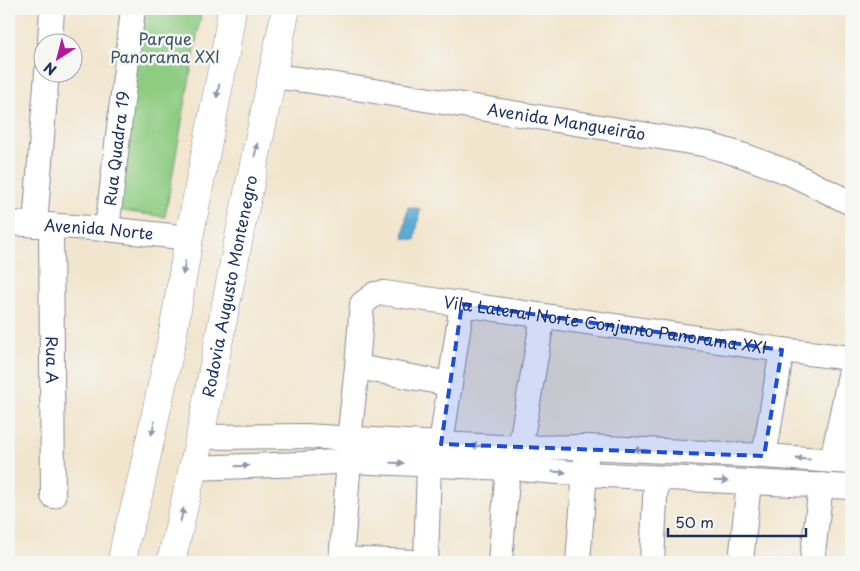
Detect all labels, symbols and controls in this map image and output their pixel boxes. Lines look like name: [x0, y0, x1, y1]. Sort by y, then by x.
park label: Parque Panorama XXI: [110, 26, 220, 68]
north arrow: [32, 32, 82, 82]
text: N: [39, 57, 61, 81]
one-way arrow: [213, 84, 221, 100]
street label: Rua Quadra 19: [97, 90, 134, 207]
street label: Avenida Mangueirão: [486, 96, 648, 145]
one-way arrow: [253, 141, 261, 157]
street label: Rodovia Augusto Montenegro: [195, 173, 262, 399]
street label: Avenida Norte: [43, 212, 155, 245]
one-way arrow: [180, 260, 188, 276]
street label: Vila Lateral Norte Conjunto Panorama XXI: [442, 289, 769, 359]
street label: Rua A: [41, 336, 65, 384]
one-way arrow: [149, 420, 157, 435]
one-way arrow: [470, 441, 486, 449]
one-way arrow: [632, 446, 648, 454]
one-way arrow: [794, 454, 810, 462]
one-way arrow: [389, 460, 405, 468]
one-way arrow: [234, 462, 250, 470]
one-way arrow: [551, 468, 567, 476]
one-way arrow: [714, 477, 730, 485]
scale bar: [668, 506, 805, 538]
one-way arrow: [178, 507, 186, 522]
text: 50 m: [675, 510, 714, 533]

